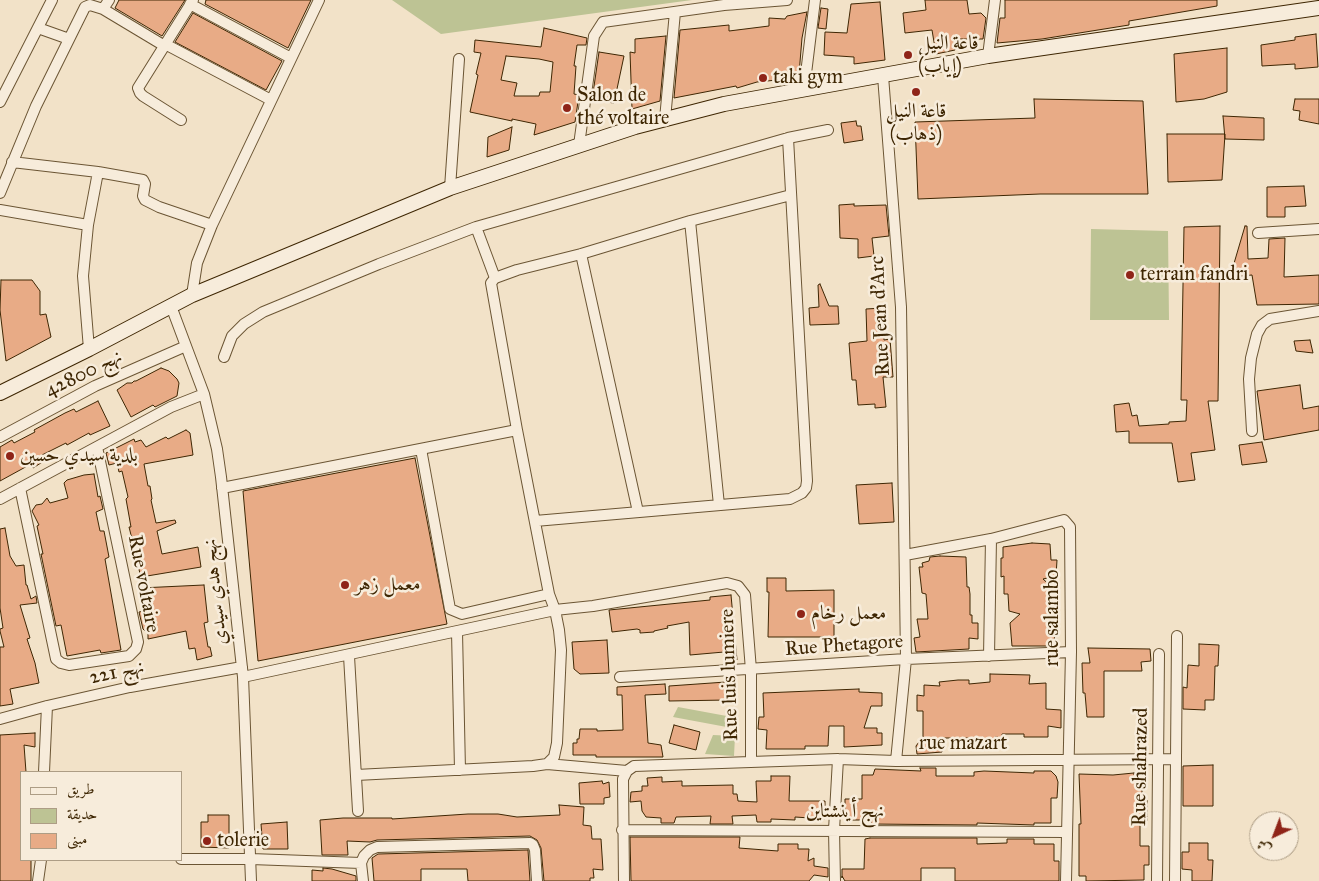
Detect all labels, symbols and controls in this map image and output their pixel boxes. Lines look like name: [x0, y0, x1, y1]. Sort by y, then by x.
place label: قاعة النيل (إياب): [918, 32, 979, 79]
marker: قاعة النيل (إياب): [902, 49, 914, 61]
place label: taki gym: [773, 66, 843, 90]
marker: taki gym: [757, 72, 769, 84]
place label: Salon de thé voltaire: [577, 84, 669, 131]
marker: قاعة النيل (ذهاب): [910, 86, 922, 98]
place label: قاعة النيل (ذهاب): [886, 100, 946, 147]
marker: Salon de thé voltaire: [561, 102, 573, 114]
street label: Rue Jean d'Arc: [866, 255, 896, 377]
place label: terrain fandri: [1140, 263, 1249, 287]
marker: terrain fandri: [1124, 269, 1136, 281]
street label: نهج 42800: [42, 345, 126, 403]
place label: بلدية سيدي حسين: [20, 444, 138, 468]
marker: بلدية سيدي حسين: [4, 450, 16, 462]
street label: Rue voltaire: [122, 533, 164, 635]
street label: نهج هدي سيدي: [198, 538, 234, 646]
street label: rue salambo: [1041, 569, 1065, 667]
place label: معمل زهر: [355, 573, 420, 597]
marker: معمل زهر: [339, 579, 351, 591]
place label: معمل رخام: [811, 602, 886, 626]
street label: Rue luis lumiere: [716, 608, 744, 742]
marker: معمل رخام: [795, 608, 807, 620]
street label: Rue Phetagore: [784, 630, 904, 662]
street label: نهج 221: [87, 656, 147, 690]
street label: Rue shahrazed: [1128, 707, 1154, 827]
street label: rue mazart: [919, 732, 1007, 756]
legend: [20, 771, 182, 861]
text: طريق: [67, 780, 94, 798]
street label: نهج أينشتاين: [806, 800, 884, 824]
text: حديقة: [67, 805, 97, 823]
north arrow: [1249, 811, 1299, 861]
place label: tolerie: [217, 829, 269, 853]
text: مبنى: [67, 830, 87, 848]
marker: tolerie: [201, 835, 213, 847]
text: ش: [1253, 836, 1275, 858]

